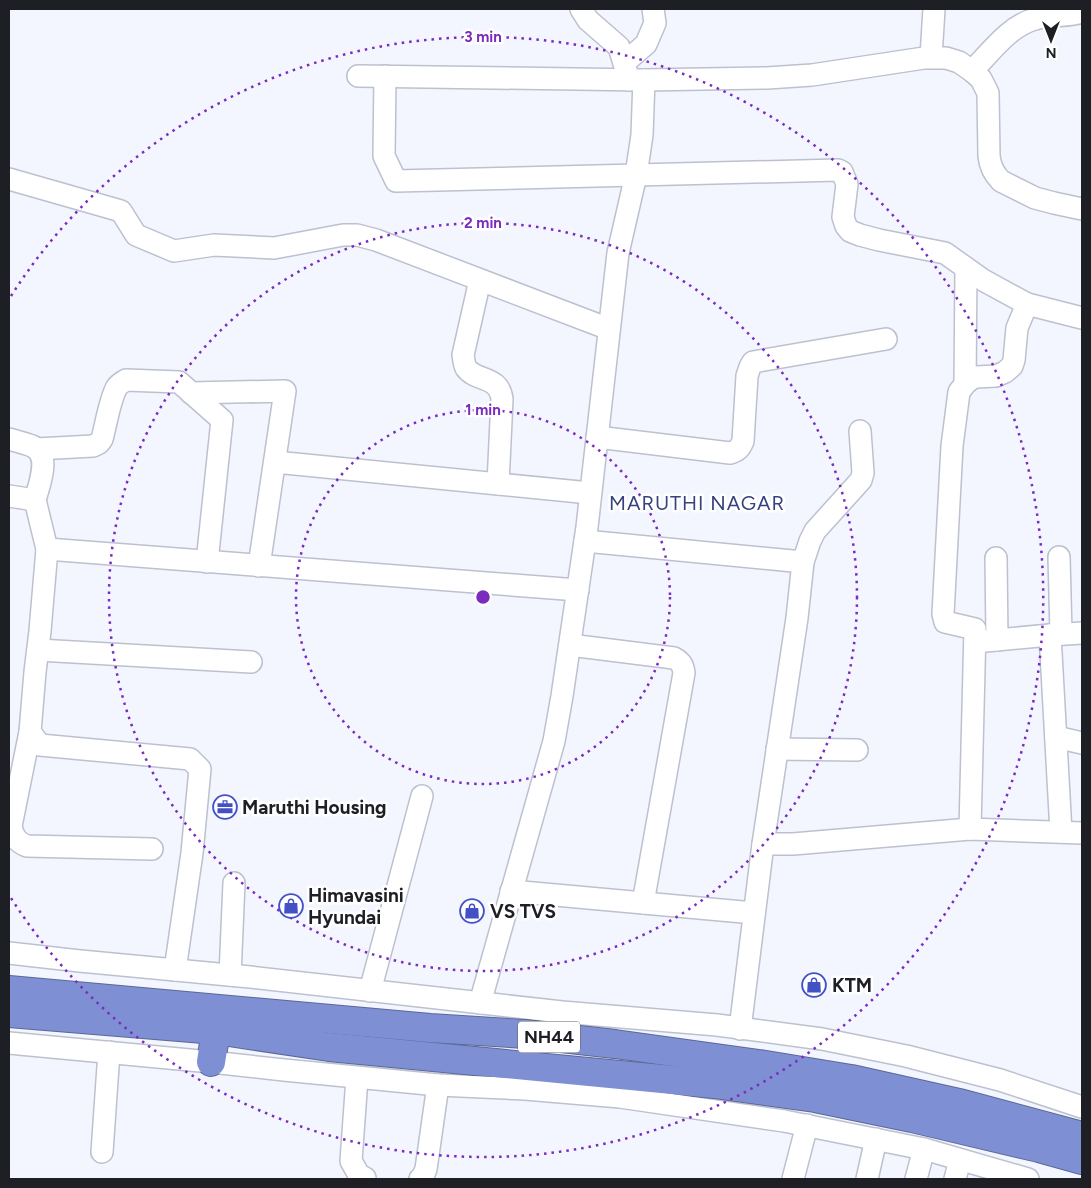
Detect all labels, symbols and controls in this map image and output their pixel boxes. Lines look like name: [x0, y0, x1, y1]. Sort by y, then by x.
north arrow: [1026, 15, 1076, 65]
text: 3 min: [464, 28, 502, 46]
text: N: [1046, 44, 1056, 61]
text: 2 min: [464, 214, 502, 232]
text: 1 min: [465, 401, 501, 419]
district label: MARUTHI NAGAR: [609, 491, 785, 515]
centre of rings: [474, 588, 492, 606]
office icon: Maruthi Housing: [212, 794, 238, 820]
place label: Maruthi Housing: [242, 796, 387, 819]
place label: Himavasini Hyundai: [308, 884, 404, 929]
shop icon: Himavasini Hyundai: [278, 893, 304, 919]
shop icon: VS TVS: [459, 898, 485, 924]
place label: VS TVS: [490, 900, 556, 923]
shop icon: KTM: [801, 972, 827, 998]
place label: KTM: [832, 974, 872, 997]
road number: NH44: [518, 1022, 580, 1052]

